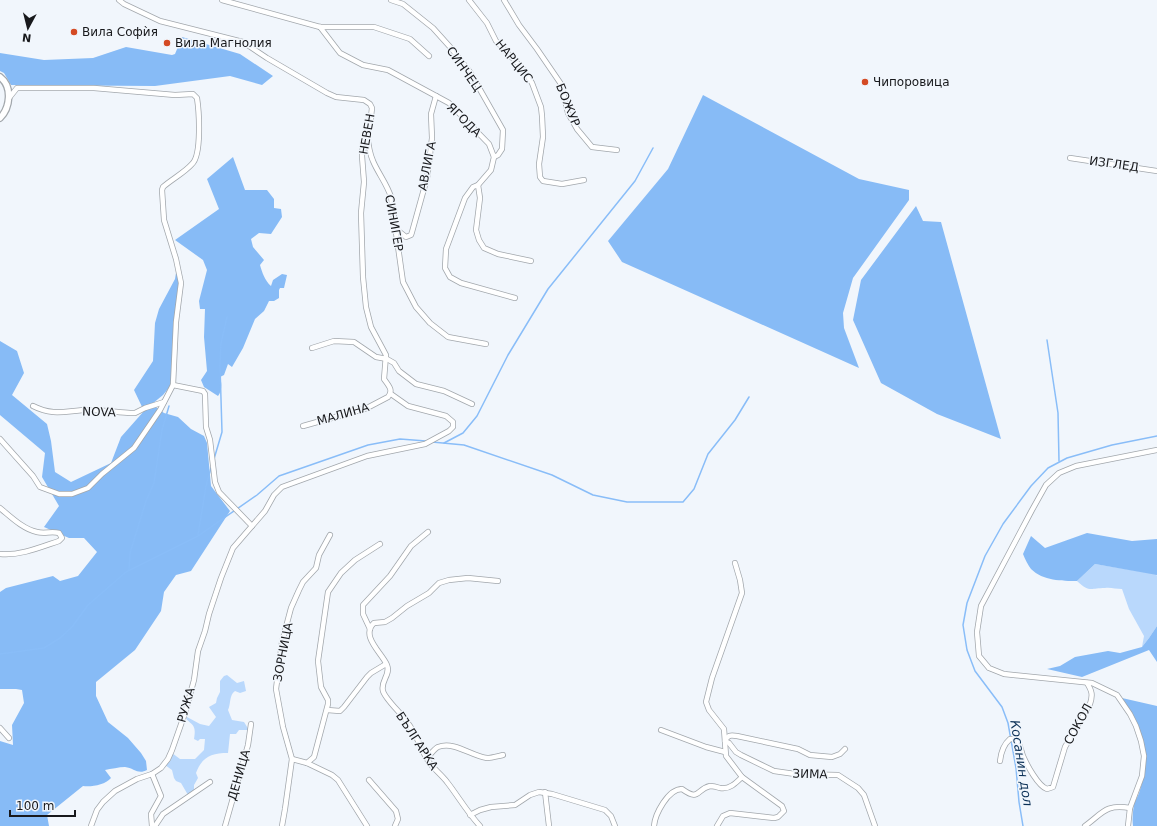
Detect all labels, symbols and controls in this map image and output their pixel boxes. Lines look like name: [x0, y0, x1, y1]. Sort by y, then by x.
north arrow: [8, 8, 48, 48]
place label: Вила Софѝя: [82, 25, 158, 39]
marker: Вила Софѝя: [69, 27, 79, 37]
text: N: [21, 30, 32, 44]
place label: Вила Магнолия: [175, 36, 272, 50]
street label: НАРЦИС: [492, 37, 536, 85]
marker: Вила Магнолия: [162, 38, 172, 48]
street label: СИНЧЕЦ: [443, 44, 485, 94]
place label: Чипоровица: [873, 75, 950, 89]
marker: Чипоровица: [860, 77, 870, 87]
street label: БОЖУР: [553, 81, 583, 129]
street label: ЯГОДА: [444, 100, 485, 141]
street label: НЕВЕН: [357, 112, 377, 156]
street label: АВЛИГА: [415, 139, 439, 192]
street label: ИЗГЛЕД: [1088, 154, 1140, 174]
street label: СИНИГЕР: [382, 193, 406, 253]
street label: МАЛИНА: [315, 400, 372, 428]
street label: NOVA: [82, 404, 117, 420]
street label: ЗОРНИЦА: [270, 620, 296, 683]
street label: РУЖА: [174, 685, 198, 724]
street label: СОКОЛ: [1061, 701, 1095, 747]
street label: БЪЛГАРКА: [393, 709, 441, 773]
water label: Косанин дол: [1007, 719, 1036, 807]
street label: ДЕНИЦА: [225, 747, 253, 802]
street label: ЗИМА: [792, 766, 829, 782]
scale bar: [10, 792, 75, 818]
text: 100 m: [16, 799, 54, 813]

